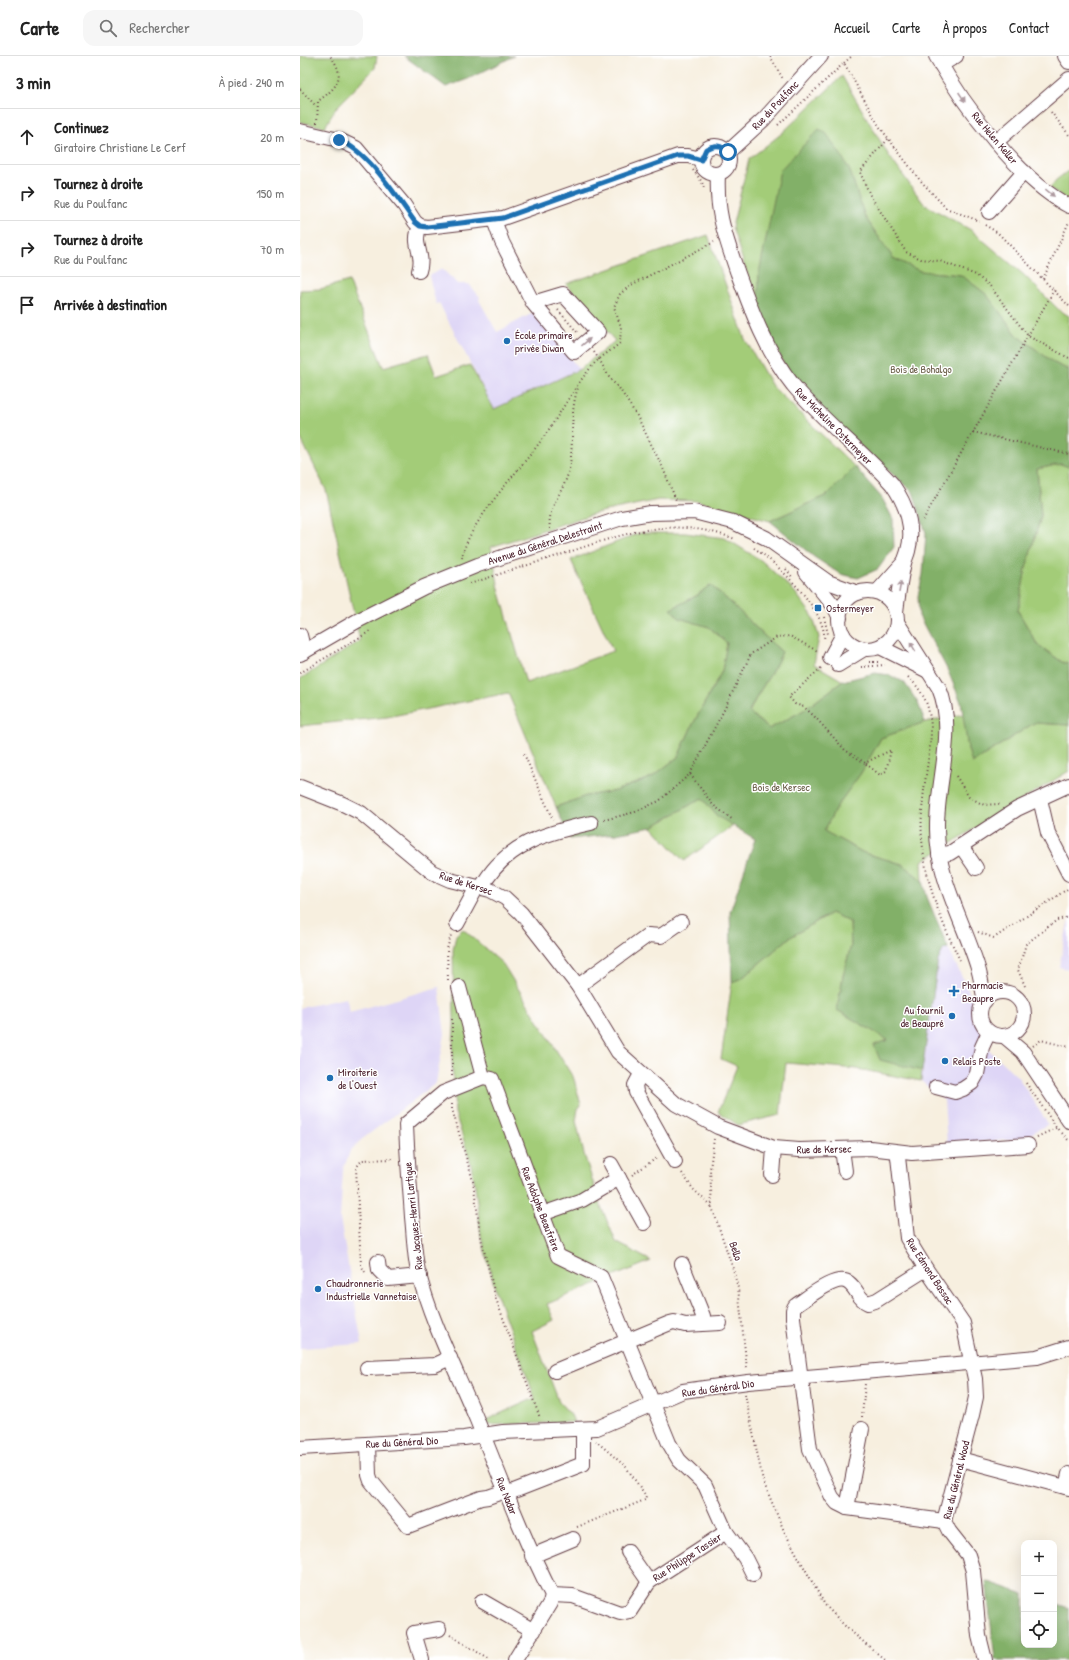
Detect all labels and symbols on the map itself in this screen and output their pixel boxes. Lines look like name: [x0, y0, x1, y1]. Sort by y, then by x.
street label: Rue du Poulfanc: [749, 77, 802, 132]
one-way arrow: [959, 92, 966, 103]
street label: Rue Helen Keller: [969, 109, 1021, 168]
route end: [330, 131, 348, 149]
route start: [719, 143, 737, 161]
one-way arrow: [1044, 188, 1055, 197]
place label: École primaire privée Diwan: [515, 328, 573, 355]
marker: École primaire privée Diwan: [502, 336, 512, 346]
one-way arrow: [581, 337, 592, 346]
park label: Bois de Bohalgo: [890, 362, 952, 376]
street label: Rue Micheline Ostermeyer: [792, 384, 876, 468]
street label: Avenue du Général Delestraint: [486, 518, 604, 568]
one-way arrow: [897, 581, 903, 593]
place label: Ostermeyer: [826, 601, 875, 615]
marker: Ostermeyer: [813, 603, 823, 613]
one-way arrow: [910, 641, 917, 653]
park label: Bois de Kersec: [752, 780, 811, 794]
street label: Rue de Kersec: [438, 868, 495, 898]
place label: Pharmacie Beaupre: [962, 978, 1004, 1005]
marker: Pharmacie Beaupre: [949, 986, 959, 996]
place label: Au fournil de Beaupré: [901, 1003, 945, 1030]
marker: Au fournil de Beaupré: [947, 1011, 957, 1021]
place label: Relais Poste: [953, 1054, 1002, 1068]
marker: Relais Poste: [940, 1056, 950, 1066]
place label: Miroiterie de l'Ouest: [338, 1065, 378, 1092]
marker: Miroiterie de l'Ouest: [325, 1073, 335, 1083]
street label: Rue de Kersec: [797, 1142, 852, 1156]
street label: Rue Jacques-Henri Lartigue: [400, 1161, 426, 1270]
street label: Rue Adolphe Beaufrère: [518, 1165, 564, 1254]
street label: Rue Edmond Bassac: [903, 1235, 957, 1307]
street label: Bello: [726, 1240, 746, 1263]
place label: Chaudronnerie Industrielle Vannetaise: [326, 1276, 418, 1303]
marker: Chaudronnerie Industrielle Vannetaise: [313, 1284, 323, 1294]
street label: Rue du Général Dio: [681, 1376, 756, 1400]
street label: Rue du Général Dio: [365, 1433, 439, 1451]
street label: Rue du Général Wood: [939, 1439, 973, 1521]
street label: Rue Nadar: [493, 1475, 521, 1518]
street label: Rue Philippe Tassier: [650, 1529, 725, 1584]

